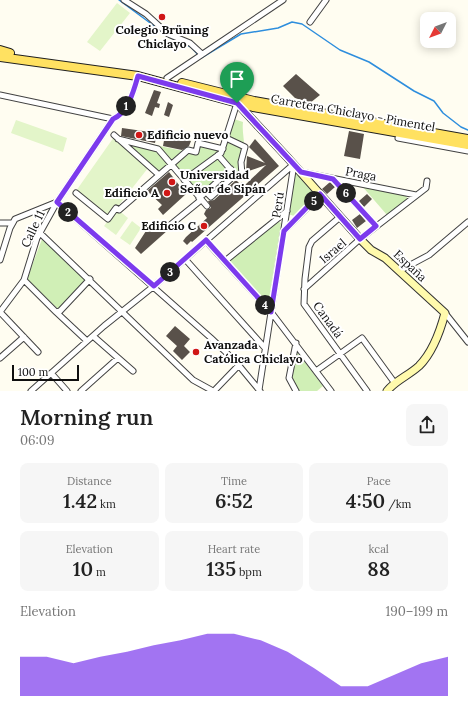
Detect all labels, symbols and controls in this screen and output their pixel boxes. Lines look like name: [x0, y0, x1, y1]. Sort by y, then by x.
marker: Colegio Brüning Chiclayo: [157, 12, 167, 22]
north arrow: [420, 12, 456, 48]
map controls: [420, 12, 456, 48]
place label: Colegio Brüning Chiclayo: [116, 22, 210, 51]
pin: [220, 62, 254, 103]
icon: arrive: [226, 68, 248, 90]
street label: Carretera Chiclayo - Pimentel: [270, 91, 436, 134]
pin: 1: [116, 96, 136, 116]
text: 1: [124, 99, 128, 113]
place label: Edificio nuevo: [147, 127, 228, 142]
marker: Edificio nuevo: [134, 130, 144, 140]
street label: Praga: [344, 163, 378, 184]
place label: Universidad Señor de Sipán: [180, 167, 266, 196]
marker: Universidad Señor de Sipán: [167, 177, 177, 187]
pin: 6: [336, 183, 356, 203]
place label: Edificio A: [104, 185, 159, 200]
text: 6: [343, 186, 349, 200]
marker: Edificio A: [162, 188, 172, 198]
street label: Perú: [268, 191, 287, 219]
pin: 5: [304, 191, 324, 211]
text: 5: [311, 194, 317, 208]
pin: 2: [58, 202, 78, 222]
text: 2: [65, 205, 71, 219]
street label: Calle 11: [17, 208, 48, 250]
place label: Edificio C: [141, 218, 197, 233]
marker: Edificio C: [199, 221, 209, 231]
street label: Israel: [316, 235, 349, 266]
street label: España: [391, 247, 430, 285]
pin: 3: [160, 262, 180, 282]
text: 3: [167, 265, 173, 279]
pin: 4: [255, 295, 275, 315]
text: 4: [262, 298, 268, 312]
street label: Canadá: [310, 299, 347, 341]
place label: Avanzada Católica Chiclayo: [204, 337, 303, 366]
marker: Avanzada Católica Chiclayo: [191, 347, 201, 357]
scale bar: [12, 363, 79, 382]
text: 100 m: [18, 365, 48, 379]
text: Morning run: [20, 403, 153, 431]
button: share: [406, 404, 448, 446]
text: 06:09: [20, 432, 54, 449]
text: Distance: [67, 474, 112, 488]
text: Time: [221, 474, 247, 488]
text: Pace: [367, 474, 391, 488]
text: 1.42: [63, 488, 97, 513]
text: 6:52: [215, 488, 253, 513]
text: 4:50: [346, 488, 385, 513]
text: km: [97, 497, 116, 511]
text: /km: [385, 497, 411, 511]
text: Elevation: [66, 542, 113, 556]
text: Heart rate: [208, 542, 260, 556]
text: kcal: [369, 542, 389, 556]
text: 10: [73, 556, 93, 581]
text: 135: [206, 556, 236, 581]
text: 88: [367, 556, 390, 581]
text: m: [93, 565, 106, 579]
text: bpm: [236, 565, 262, 579]
text: Elevation: [20, 603, 76, 620]
text: 190–199 m: [386, 603, 448, 620]

